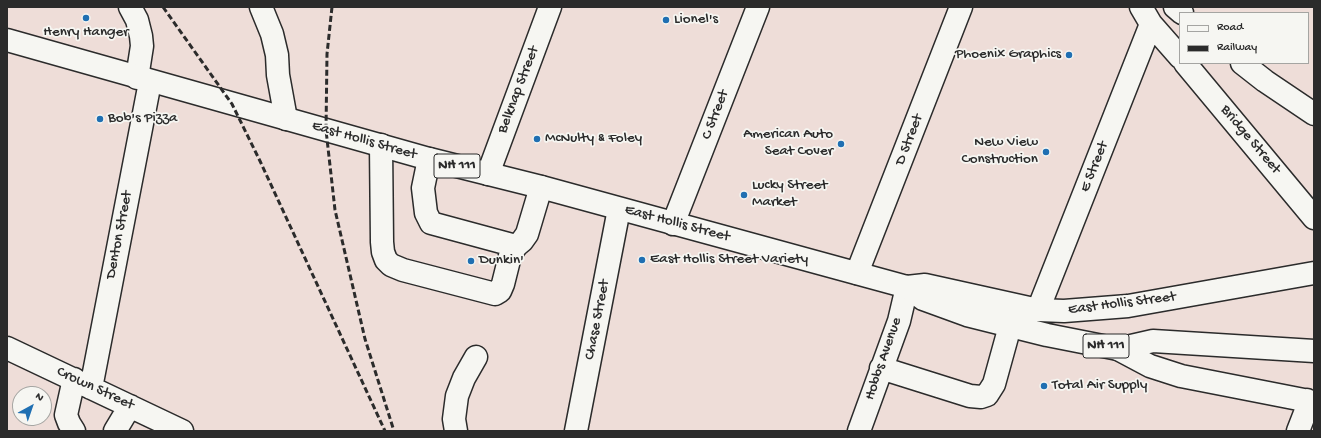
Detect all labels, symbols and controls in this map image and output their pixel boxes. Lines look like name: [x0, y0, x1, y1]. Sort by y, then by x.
place label: Lionel's: [674, 11, 718, 29]
legend: [1179, 12, 1309, 64]
marker: Henry Hanger: [81, 13, 91, 23]
marker: Lionel's: [661, 15, 671, 25]
text: Road: [1217, 21, 1243, 35]
place label: Henry Hanger: [43, 24, 129, 42]
text: Railway: [1217, 41, 1257, 55]
street label: Belknap Street: [494, 44, 544, 136]
place label: Phoenix Graphics: [955, 46, 1061, 64]
marker: Phoenix Graphics: [1064, 50, 1074, 60]
street label: C Street: [698, 88, 734, 142]
street label: Bridge Street: [1216, 102, 1284, 178]
place label: Bob's Pizza: [108, 110, 177, 128]
street label: D Street: [892, 112, 928, 168]
marker: Bob's Pizza: [95, 114, 105, 124]
street label: East Hollis Street: [310, 117, 418, 165]
place label: American Auto Seat Cover: [743, 126, 833, 161]
place label: McNulty & Foley: [545, 130, 642, 148]
marker: McNulty & Foley: [532, 134, 542, 144]
place label: New View Construction: [962, 134, 1038, 169]
marker: American Auto Seat Cover: [836, 139, 846, 149]
street label: E Street: [1077, 139, 1113, 195]
marker: New View Construction: [1041, 147, 1051, 157]
road number: NH 111: [434, 154, 480, 178]
place label: Lucky Street Market: [752, 177, 827, 212]
street label: Denton Street: [103, 189, 137, 281]
marker: Lucky Street Market: [739, 190, 749, 200]
street label: East Hollis Street: [622, 201, 732, 247]
place label: East Hollis Street Variety: [650, 251, 808, 269]
place label: Dunkin': [479, 252, 524, 270]
marker: East Hollis Street Variety: [637, 255, 647, 265]
marker: Dunkin': [466, 256, 476, 266]
street label: Chase Street: [581, 278, 615, 362]
street label: East Hollis Street: [1067, 288, 1177, 320]
street label: Hobbs Avenue: [861, 315, 907, 403]
road number: NH 111: [1083, 334, 1129, 358]
street label: Crown Street: [53, 363, 137, 415]
place label: Total Air Supply: [1052, 377, 1147, 395]
marker: Total Air Supply: [1039, 381, 1049, 391]
north arrow: [12, 386, 52, 426]
text: N: [32, 391, 46, 404]

